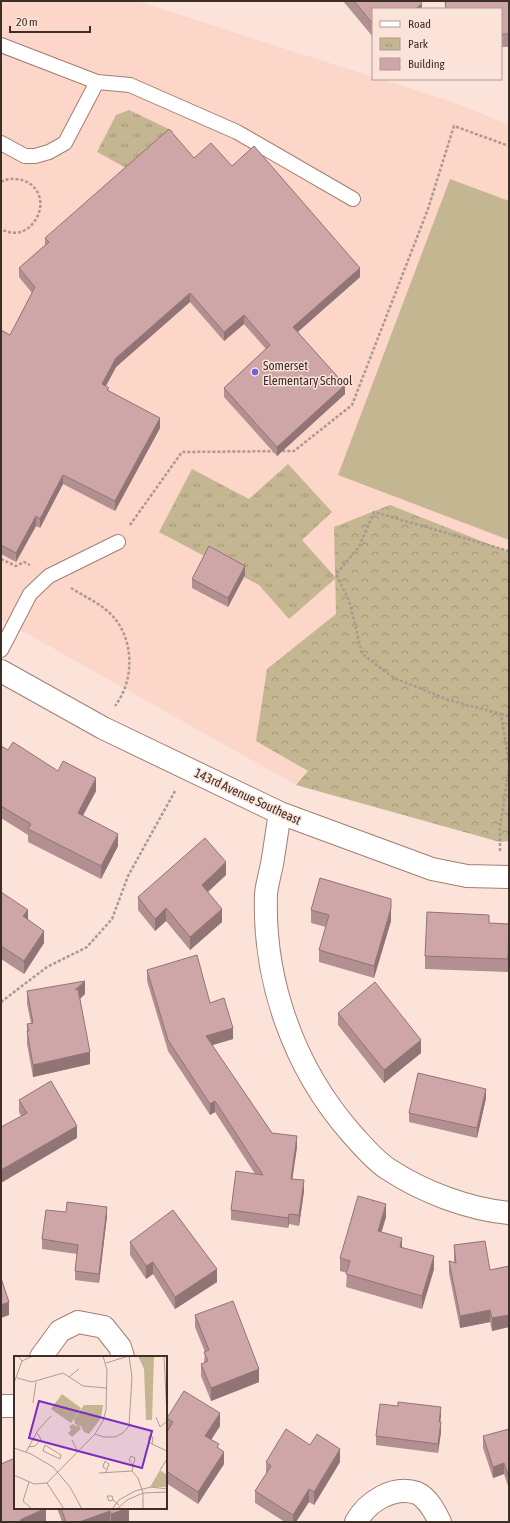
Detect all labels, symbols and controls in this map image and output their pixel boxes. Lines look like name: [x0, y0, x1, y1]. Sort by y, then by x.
scale bar: [10, 8, 90, 34]
legend: [372, 8, 502, 80]
text: 20 m: [16, 15, 38, 29]
text: Road: [408, 17, 431, 31]
text: Park: [408, 37, 429, 51]
text: Building: [408, 57, 446, 71]
place label: Somerset Elementary School: [263, 358, 353, 388]
marker: Somerset Elementary School: [250, 367, 260, 377]
street label: 143rd Avenue Southeast: [192, 765, 304, 828]
inset map: [14, 1356, 167, 1509]

